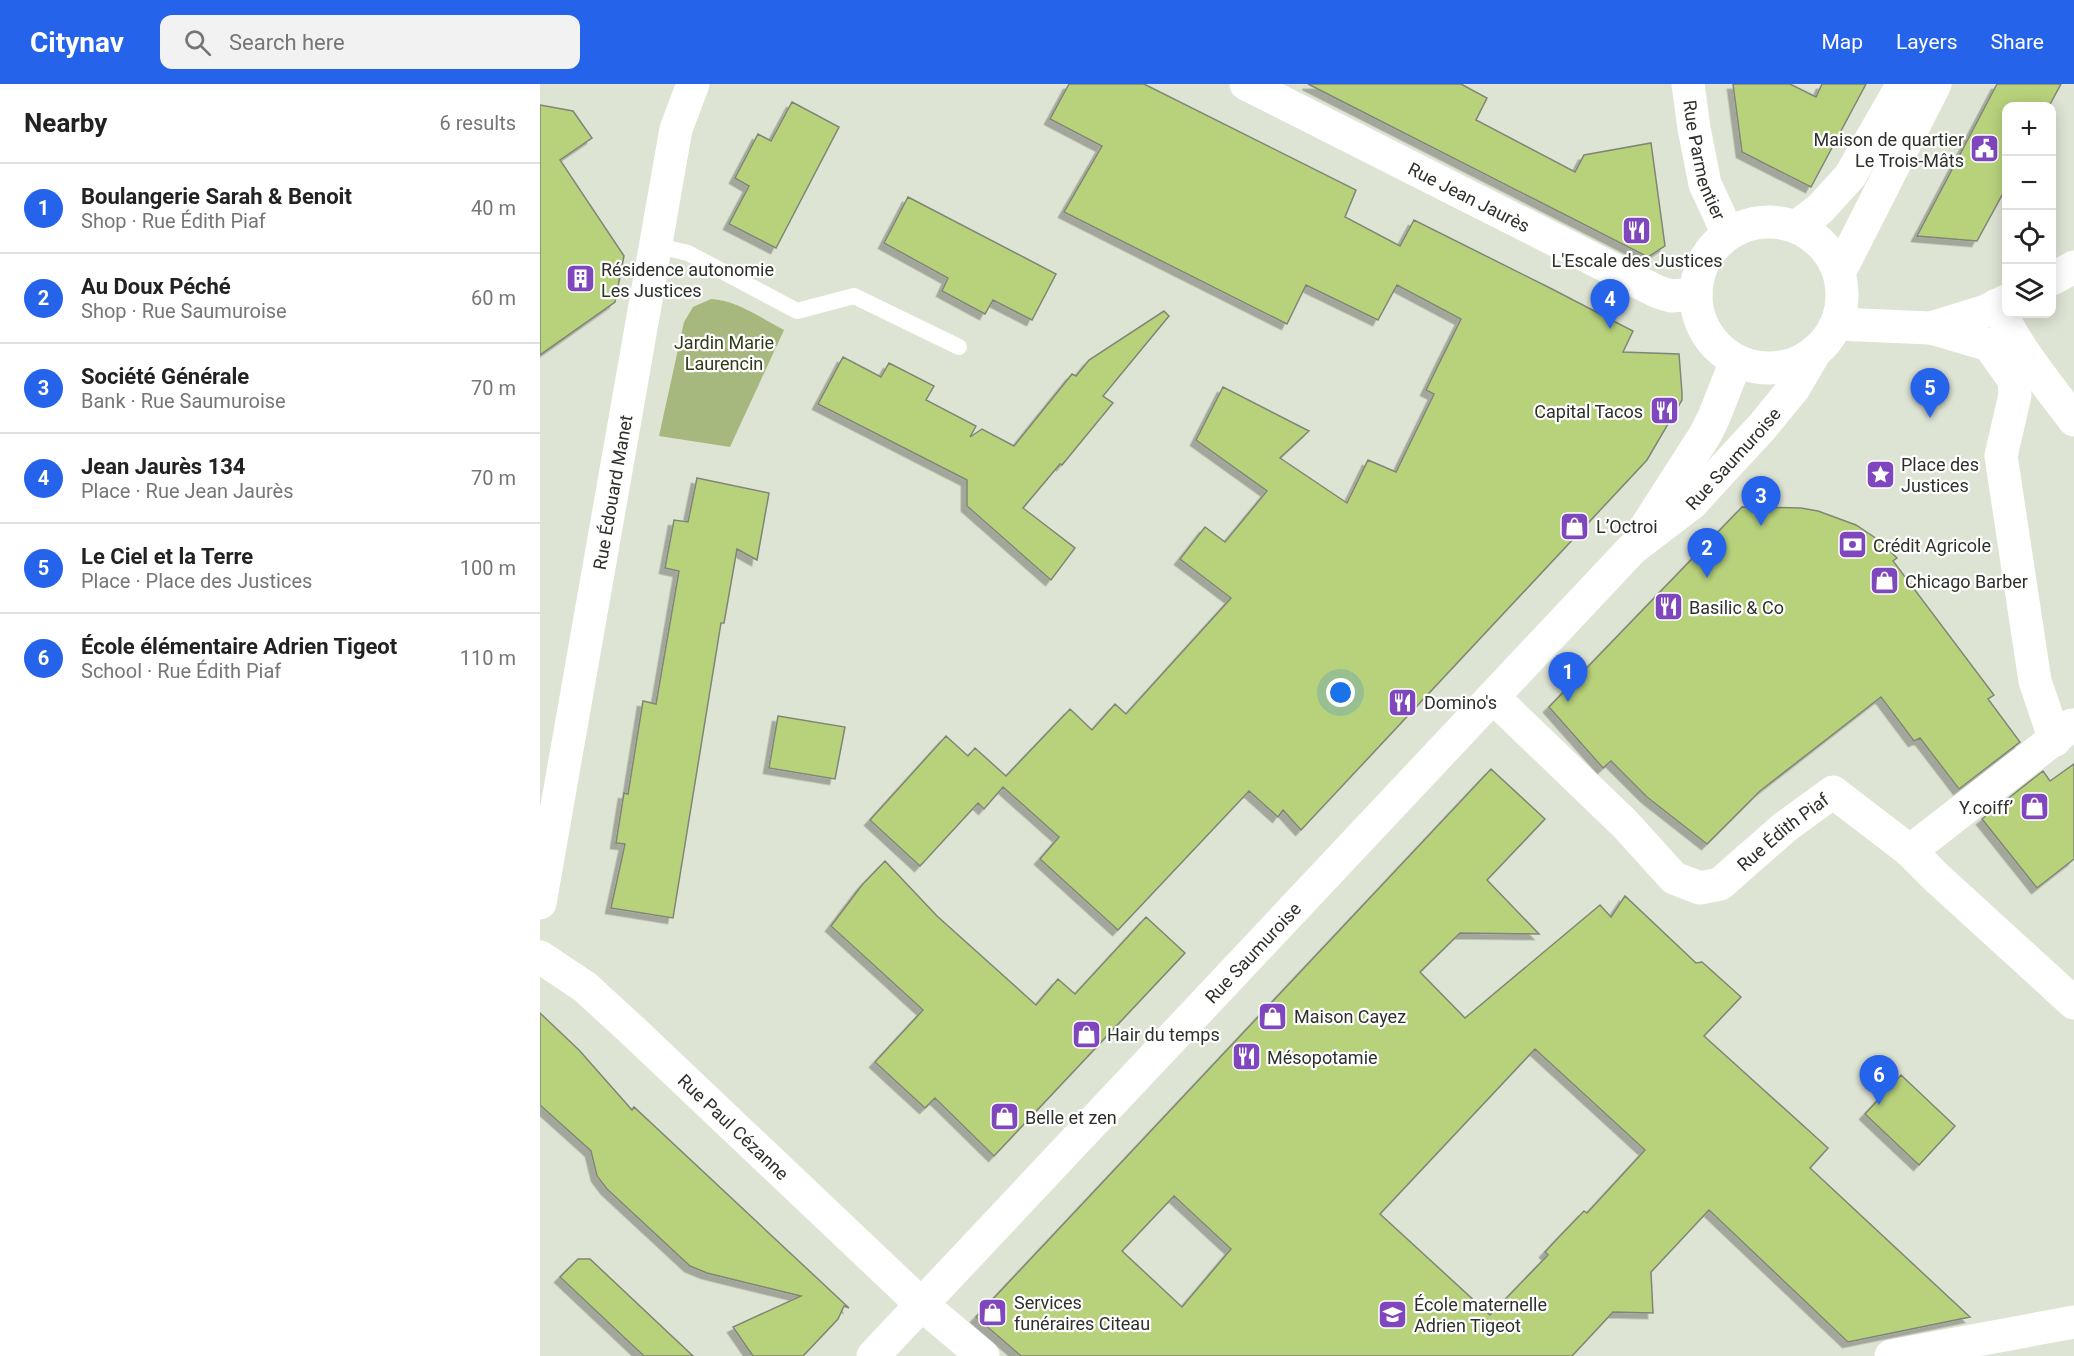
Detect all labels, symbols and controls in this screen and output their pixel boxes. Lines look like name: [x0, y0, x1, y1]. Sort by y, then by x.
search box: [160, 15, 580, 69]
text: Citynav: [30, 26, 124, 59]
icon: search: [181, 26, 214, 59]
text: Search here: [229, 30, 345, 55]
text: Map: [1821, 30, 1863, 54]
text: Layers: [1896, 30, 1957, 54]
text: Share: [1990, 30, 2044, 54]
street label: Rue Parmentier: [1680, 99, 1731, 223]
map controls: [2002, 102, 2056, 318]
button: +: [2002, 102, 2056, 156]
text: Nearby: [24, 108, 107, 138]
text: 6 results: [440, 111, 516, 135]
place label: Maison de quartier Le Trois-Mâts: [1814, 129, 1964, 171]
public building icon: Maison de quartier Le Trois-Mâts: [1969, 133, 2001, 165]
button: −: [2002, 156, 2056, 210]
street label: Rue Jean Jaurès: [1405, 157, 1533, 236]
text: Boulangerie Sarah & Benoit: [81, 184, 352, 209]
text: 1: [38, 196, 49, 220]
text: 40 m: [471, 196, 516, 220]
text: Shop · Rue Édith Piaf: [81, 209, 266, 233]
button: locate: [2002, 210, 2056, 264]
restaurant icon: L'Escale des Justices: [1621, 215, 1653, 247]
place label: L'Escale des Justices: [1551, 250, 1723, 271]
place label: Résidence autonomie Les Justices: [601, 259, 774, 301]
building icon: Résidence autonomie Les Justices: [564, 263, 596, 295]
button: layers: [2002, 264, 2056, 318]
text: Au Doux Péché: [81, 274, 231, 299]
pin: 4: [1590, 280, 1630, 329]
text: 2: [38, 286, 49, 310]
text: 60 m: [471, 286, 516, 310]
text: Shop · Rue Saumuroise: [81, 299, 287, 323]
park label: Jardin Marie Laurencin: [674, 332, 774, 374]
text: Société Générale: [81, 364, 249, 389]
pin: 5: [1910, 368, 1950, 418]
text: 3: [38, 376, 49, 400]
text: 70 m: [471, 376, 516, 400]
text: Bank · Rue Saumuroise: [81, 389, 286, 413]
restaurant icon: Capital Tacos: [1648, 395, 1680, 427]
place label: Capital Tacos: [1534, 401, 1643, 422]
street label: Rue Saumuroise: [1681, 403, 1784, 514]
street label: Rue Édouard Manet: [588, 413, 636, 571]
text: Jean Jaurès 134: [81, 454, 246, 479]
place label: Place des Justices: [1901, 454, 1979, 496]
place icon: Place des Justices: [1864, 458, 1896, 490]
text: 4: [38, 466, 49, 490]
text: 70 m: [471, 466, 516, 490]
pin: 3: [1742, 476, 1780, 526]
text: Place · Rue Jean Jaurès: [81, 479, 293, 503]
shop icon: L’Octroi: [1559, 510, 1591, 542]
place label: L’Octroi: [1596, 516, 1658, 537]
pin: 2: [1688, 528, 1726, 578]
bank icon: Crédit Agricole: [1836, 529, 1868, 561]
place label: Crédit Agricole: [1873, 535, 1991, 556]
text: Le Ciel et la Terre: [81, 544, 253, 569]
text: 5: [38, 556, 49, 580]
text: 100 m: [460, 556, 516, 580]
shop icon: Chicago Barber: [1868, 565, 1900, 597]
text: Place · Place des Justices: [81, 569, 312, 593]
place label: Chicago Barber: [1905, 571, 2028, 592]
restaurant icon: Basilic & Co: [1652, 591, 1684, 623]
place label: Basilic & Co: [1689, 597, 1784, 618]
text: École élémentaire Adrien Tigeot: [81, 634, 397, 659]
text: 6: [38, 646, 49, 670]
text: 110 m: [460, 646, 516, 670]
pin: 1: [1548, 652, 1588, 702]
text: School · Rue Édith Piaf: [81, 659, 281, 683]
your location: [1326, 678, 1355, 707]
restaurant icon: Domino's: [1387, 686, 1419, 718]
place label: Domino's: [1424, 692, 1497, 713]
street label: Rue Édith Piaf: [1732, 788, 1833, 875]
shop icon: Y.coiff’: [2018, 791, 2050, 823]
place label: Y.coiff’: [1959, 797, 2013, 818]
street label: Rue Saumuroise: [1200, 898, 1305, 1007]
shop icon: Maison Cayez: [1257, 1000, 1289, 1032]
place label: Maison Cayez: [1294, 1006, 1406, 1027]
shop icon: Hair du temps: [1070, 1018, 1102, 1050]
place label: Hair du temps: [1107, 1024, 1220, 1045]
restaurant icon: Mésopotamie: [1230, 1041, 1262, 1073]
place label: Mésopotamie: [1267, 1047, 1378, 1068]
pin: 6: [1860, 1056, 1898, 1105]
street label: Rue Paul Cézanne: [674, 1069, 793, 1184]
shop icon: Belle et zen: [988, 1101, 1020, 1133]
place label: Belle et zen: [1025, 1107, 1117, 1128]
place label: Services funéraires Citeau: [1014, 1292, 1150, 1334]
place label: École maternelle Adrien Tigeot: [1414, 1294, 1547, 1336]
shop icon: Services funéraires Citeau: [977, 1296, 1009, 1328]
school or university icon: École maternelle Adrien Tigeot: [1377, 1298, 1409, 1330]

